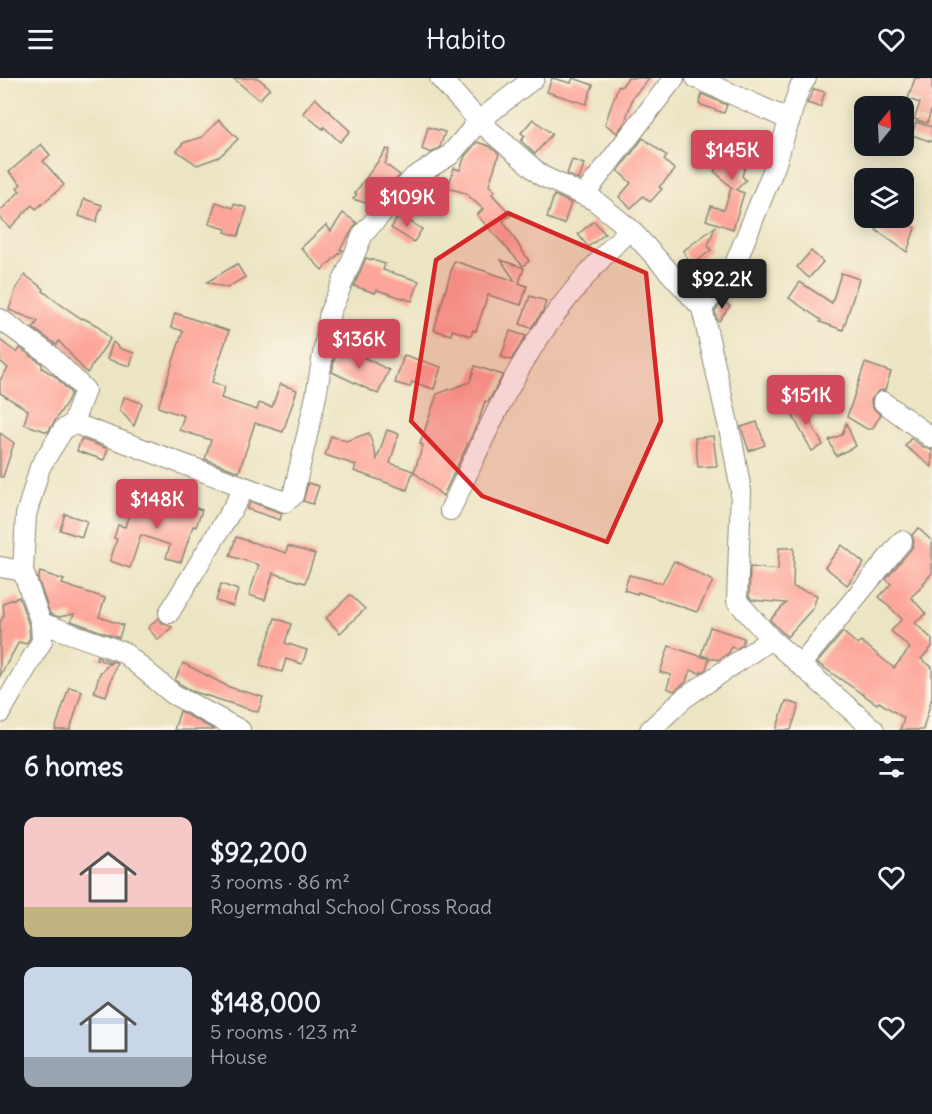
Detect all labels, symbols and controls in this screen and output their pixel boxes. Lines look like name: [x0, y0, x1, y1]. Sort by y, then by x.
text: Habito: [426, 22, 506, 56]
icon: menu: [24, 23, 57, 56]
icon: heart: [875, 23, 908, 56]
north arrow: [854, 96, 914, 156]
map controls: [854, 96, 914, 228]
pin: $145K: [690, 130, 774, 181]
text: $145K: [705, 137, 759, 162]
button: layers: [854, 168, 914, 228]
pin: $109K: [365, 177, 449, 228]
text: $109K: [379, 184, 435, 209]
pin: $92.2K: [673, 259, 771, 310]
text: $92.2K: [692, 266, 753, 291]
pin: $136K: [317, 319, 401, 370]
text: $136K: [332, 326, 386, 351]
pin: $151K: [764, 375, 848, 426]
text: $151K: [781, 382, 831, 407]
pin: $148K: [115, 479, 199, 530]
text: $148K: [130, 486, 184, 511]
text: 6 homes: [24, 750, 123, 783]
icon: filters: [875, 750, 908, 783]
text: $92,200: [210, 836, 308, 869]
icon: home: [72, 841, 144, 913]
icon: heart: [875, 861, 908, 894]
text: 3 rooms · 86 m²: [210, 869, 350, 894]
text: Royermahal School Cross Road: [210, 894, 492, 919]
text: $148,000: [210, 986, 321, 1019]
icon: home: [72, 991, 144, 1063]
icon: heart: [875, 1011, 908, 1044]
text: 5 rooms · 123 m²: [210, 1019, 357, 1044]
text: House: [210, 1044, 267, 1069]

